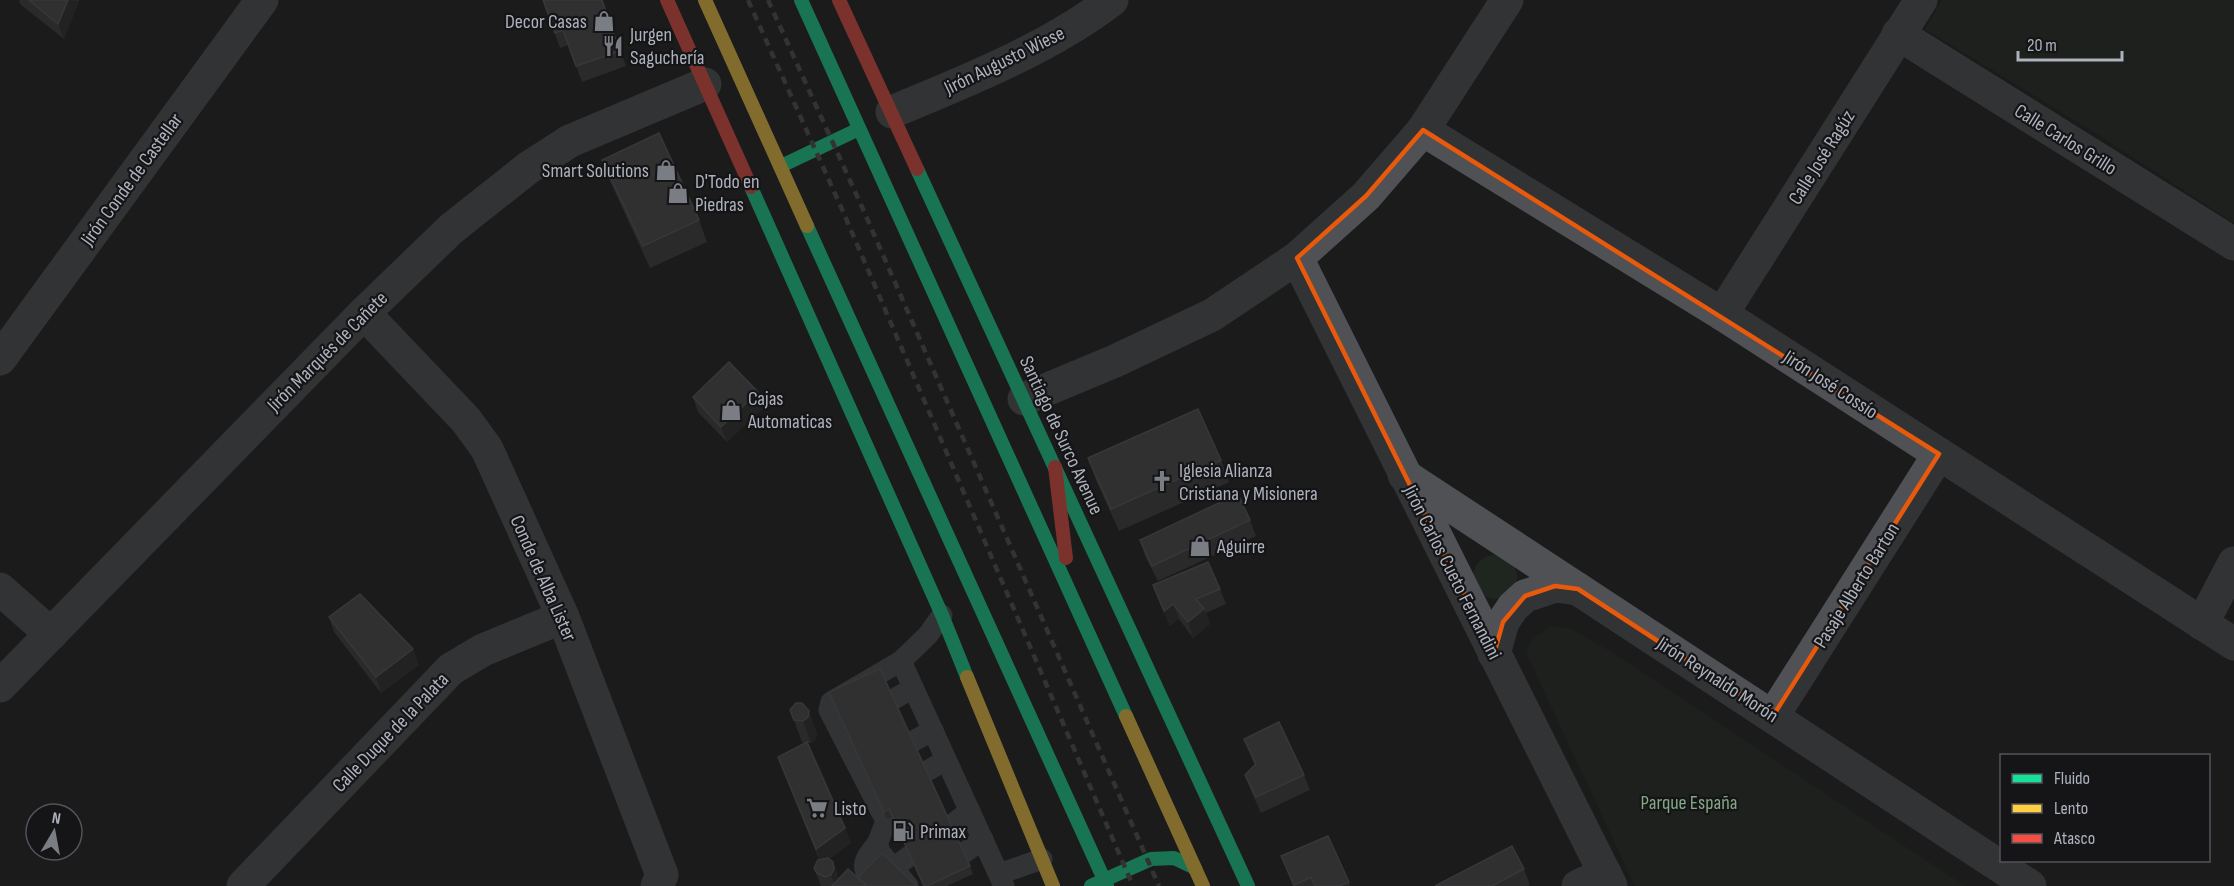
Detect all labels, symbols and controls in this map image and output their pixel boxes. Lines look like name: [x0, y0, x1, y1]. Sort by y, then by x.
shop icon: Decor Casas: [592, 9, 616, 33]
place label: Decor Casas: [505, 10, 587, 34]
street label: Jirón Augusto Wiese: [939, 21, 1069, 101]
place label: Jurgen Saguchería: [629, 23, 704, 70]
scale bar: [2018, 24, 2122, 62]
restaurant icon: Jurgen Saguchería: [601, 34, 625, 58]
text: 20 m: [2027, 35, 2057, 56]
street label: Calle Carlos Grillo: [2010, 99, 2121, 181]
street label: Calle José Ragúz: [1783, 106, 1860, 209]
street label: Jirón Conde de Castellar: [75, 108, 188, 251]
shop icon: Smart Solutions: [654, 158, 678, 182]
place label: Smart Solutions: [542, 159, 649, 183]
place label: D'Todo en Piedras: [695, 170, 760, 217]
shop icon: D'Todo en Piedras: [666, 181, 690, 205]
street label: Jirón Marqués de Cañete: [262, 286, 393, 418]
street label: Jirón José Cossío: [1778, 345, 1882, 424]
street label: Santiago de Surco Avenue: [1014, 352, 1108, 518]
place label: Cajas Automaticas: [747, 387, 832, 434]
shop icon: Cajas Automaticas: [719, 398, 743, 422]
place label: Iglesia Alianza Cristiana y Misionera: [1179, 459, 1318, 506]
church icon: Iglesia Alianza Cristiana y Misionera: [1150, 469, 1174, 493]
street label: Jirón Carlos Cueto Fernandini: [1397, 481, 1506, 663]
street label: Conde de Alba Lister: [505, 512, 582, 645]
street label: Pasaje Alberto Barton: [1809, 518, 1905, 653]
shop icon: Aguirre: [1188, 534, 1212, 558]
place label: Aguirre: [1216, 535, 1265, 559]
street label: Jirón Reynaldo Morón: [1651, 631, 1783, 728]
street label: Calle Duque de la Palata: [328, 668, 454, 797]
legend: [2000, 754, 2210, 862]
text: Fluido: [2054, 768, 2090, 789]
park label: Parque España: [1641, 791, 1737, 815]
supermarket icon: Listo: [805, 796, 829, 820]
place label: Listo: [834, 797, 867, 821]
text: Lento: [2054, 798, 2088, 819]
north arrow: [24, 802, 84, 862]
text: N: [50, 809, 62, 829]
fuel station icon: Primax: [891, 819, 915, 843]
place label: Primax: [920, 820, 966, 844]
text: Atasco: [2053, 828, 2095, 849]

